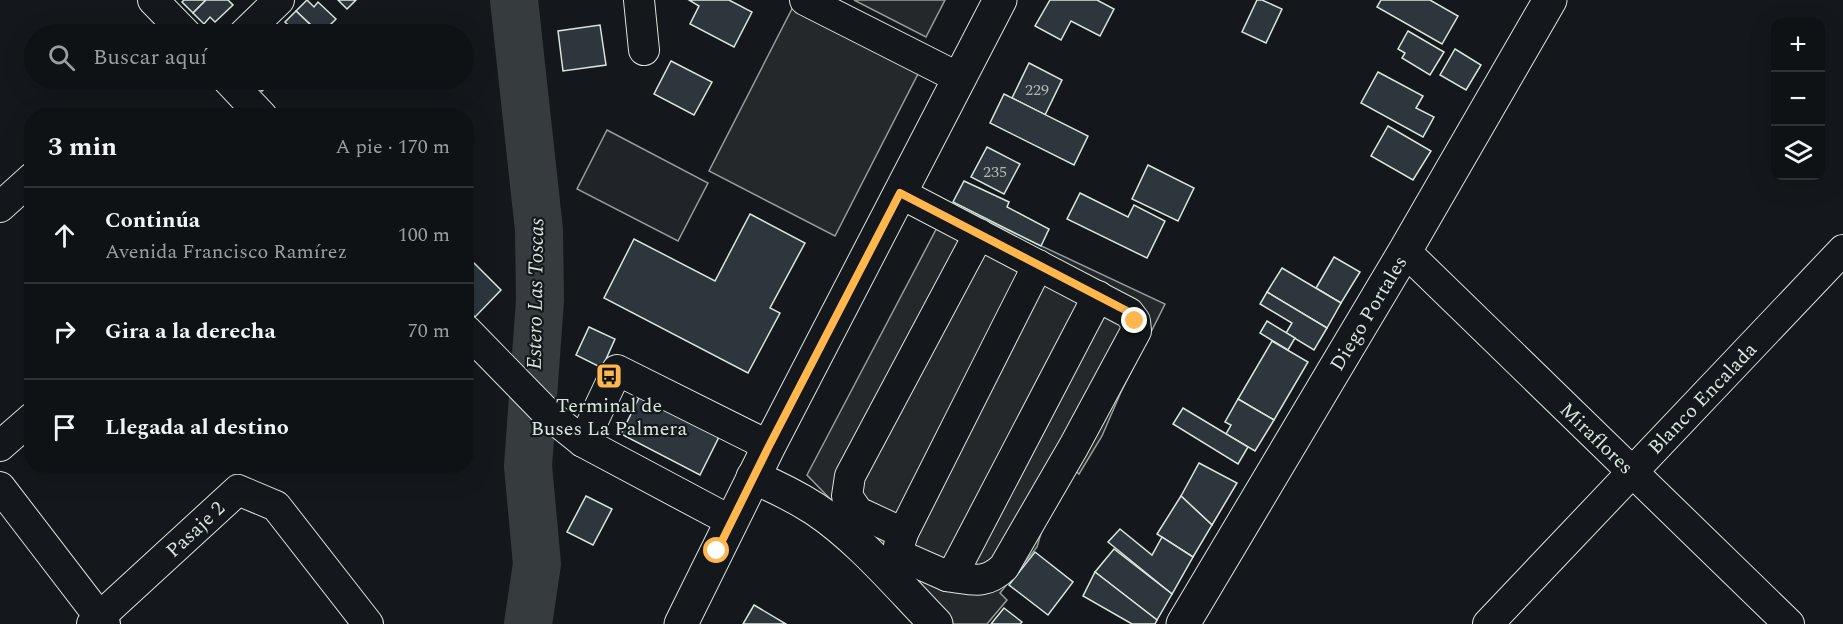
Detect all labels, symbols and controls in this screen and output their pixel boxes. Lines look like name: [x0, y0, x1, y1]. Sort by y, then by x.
map controls: [1771, 18, 1825, 180]
button: +: [1771, 18, 1825, 72]
search box: [24, 24, 474, 90]
icon: search: [45, 41, 78, 74]
text: Buscar aquí: [93, 41, 207, 74]
button: −: [1771, 72, 1825, 126]
house number: 229: [1025, 78, 1049, 102]
button: layers: [1771, 126, 1825, 180]
text: 3 min: [48, 127, 117, 167]
text: A pie · 170 m: [336, 132, 450, 162]
house number: 235: [983, 160, 1007, 184]
text: Continúa: [105, 204, 200, 237]
water label: Estero Las Toscas: [519, 217, 553, 370]
icon: ahead: [48, 219, 81, 252]
text: 100 m: [398, 220, 450, 250]
text: Avenida Francisco Ramírez: [105, 237, 347, 267]
street label: Diego Portales: [1323, 250, 1415, 377]
route end: [1121, 307, 1147, 333]
icon: right: [48, 315, 81, 348]
text: Gira a la derecha: [105, 315, 276, 348]
text: 70 m: [408, 316, 450, 346]
street label: Blanco Encalada: [1641, 336, 1764, 462]
bus stop icon: Terminal de Buses La Palmera: [594, 361, 624, 391]
place label: Terminal de Buses La Palmera: [531, 391, 687, 444]
street label: Miraflores: [1552, 396, 1640, 482]
icon: arrive: [48, 411, 81, 444]
text: Llegada al destino: [105, 411, 289, 444]
street label: Pasaje 2: [159, 494, 232, 565]
route start: [703, 537, 729, 563]

